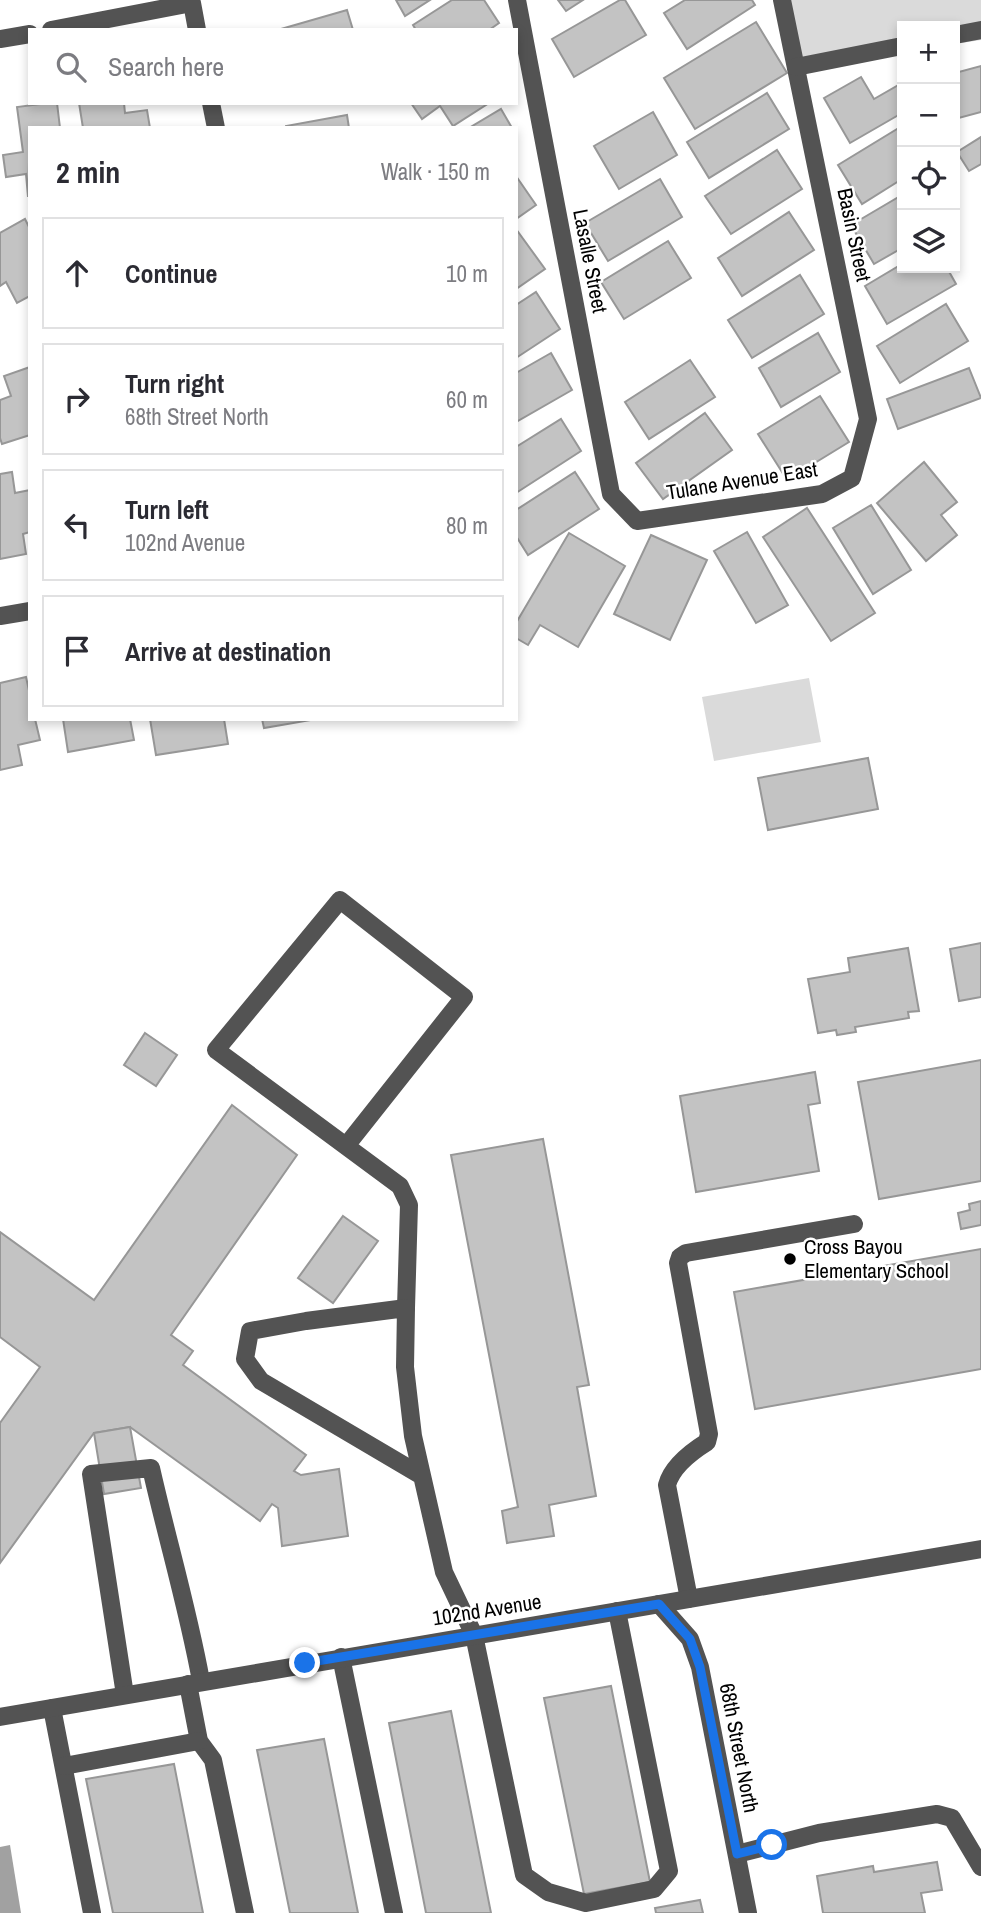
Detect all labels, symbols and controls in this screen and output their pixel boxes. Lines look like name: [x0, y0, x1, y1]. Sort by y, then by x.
map controls: [897, 21, 960, 273]
button: +: [897, 21, 960, 84]
search box: [28, 28, 518, 105]
icon: search: [52, 48, 90, 86]
text: Search here: [108, 49, 224, 84]
button: −: [897, 84, 960, 147]
button: locate: [897, 147, 960, 210]
text: 2 min: [56, 152, 120, 192]
text: Walk · 150 m: [381, 156, 490, 187]
street label: Basin Street: [830, 186, 879, 284]
street label: Lasalle Street: [566, 206, 615, 316]
button: layers: [897, 210, 960, 273]
icon: ahead: [58, 254, 96, 292]
text: Continue: [125, 256, 217, 291]
text: 10 m: [446, 258, 488, 289]
text: Turn right: [125, 366, 224, 401]
icon: right: [58, 380, 96, 418]
text: 60 m: [446, 384, 488, 415]
text: 68th Street North: [125, 401, 269, 432]
street label: Tulane Avenue East: [664, 454, 820, 507]
text: Turn left: [125, 492, 209, 527]
icon: left: [58, 506, 96, 544]
text: 80 m: [446, 510, 488, 541]
text: 102nd Avenue: [125, 527, 245, 558]
icon: arrive: [58, 632, 96, 670]
text: Arrive at destination: [125, 634, 331, 669]
place label: Cross Bayou Elementary School: [804, 1232, 949, 1285]
marker: Cross Bayou Elementary School: [782, 1251, 798, 1267]
street label: 102nd Avenue: [430, 1587, 543, 1632]
route end: [289, 1647, 320, 1678]
street label: 68th Street North: [713, 1681, 766, 1815]
route start: [756, 1829, 787, 1860]

